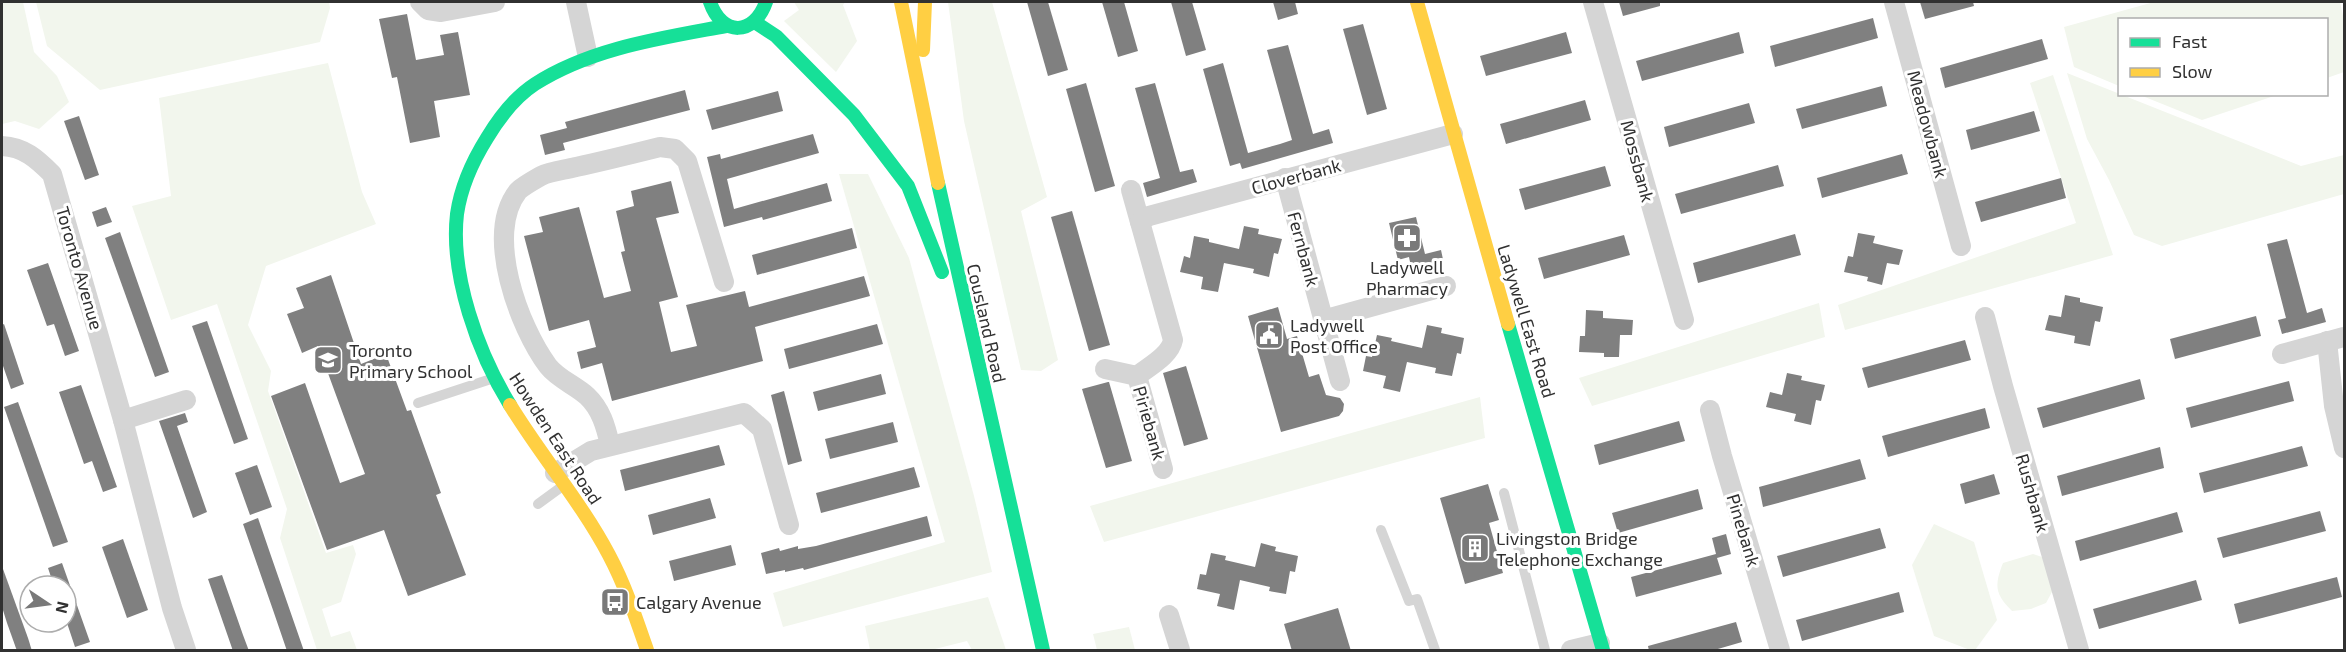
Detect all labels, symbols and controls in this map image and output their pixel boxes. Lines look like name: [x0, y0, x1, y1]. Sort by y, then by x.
legend: [2118, 18, 2328, 96]
text: Fast: [2172, 30, 2207, 52]
text: Slow: [2172, 60, 2213, 82]
street label: Meadowbank: [1903, 68, 1953, 180]
street label: Mossbank: [1616, 118, 1660, 204]
street label: Cloverbank: [1249, 153, 1343, 199]
street label: Toronto Avenue: [52, 204, 108, 332]
street label: Fernbank: [1283, 209, 1325, 289]
pharmacy icon: Ladywell Pharmacy: [1391, 222, 1423, 254]
street label: Ladywell East Road: [1493, 242, 1561, 400]
place label: Ladywell Pharmacy: [1366, 256, 1449, 299]
street label: Cousland Road: [963, 261, 1011, 385]
place label: Ladywell Post Office: [1290, 314, 1378, 357]
public building icon: Ladywell Post Office: [1253, 319, 1285, 351]
place label: Toronto Primary School: [349, 339, 473, 382]
school or university icon: Toronto Primary School: [312, 344, 344, 376]
street label: Howden East Road: [505, 368, 607, 508]
street label: Piriebank: [1129, 383, 1171, 463]
street label: Rushbank: [2011, 451, 2055, 535]
street label: Pinebank: [1723, 491, 1765, 569]
place label: Livingston Bridge Telephone Exchange: [1496, 527, 1663, 570]
building icon: Livingston Bridge Telephone Exchange: [1459, 532, 1491, 564]
north arrow: [18, 574, 78, 634]
bus stop icon: Calgary Avenue: [599, 586, 631, 618]
place label: Calgary Avenue: [636, 591, 762, 613]
text: N: [53, 600, 74, 615]

